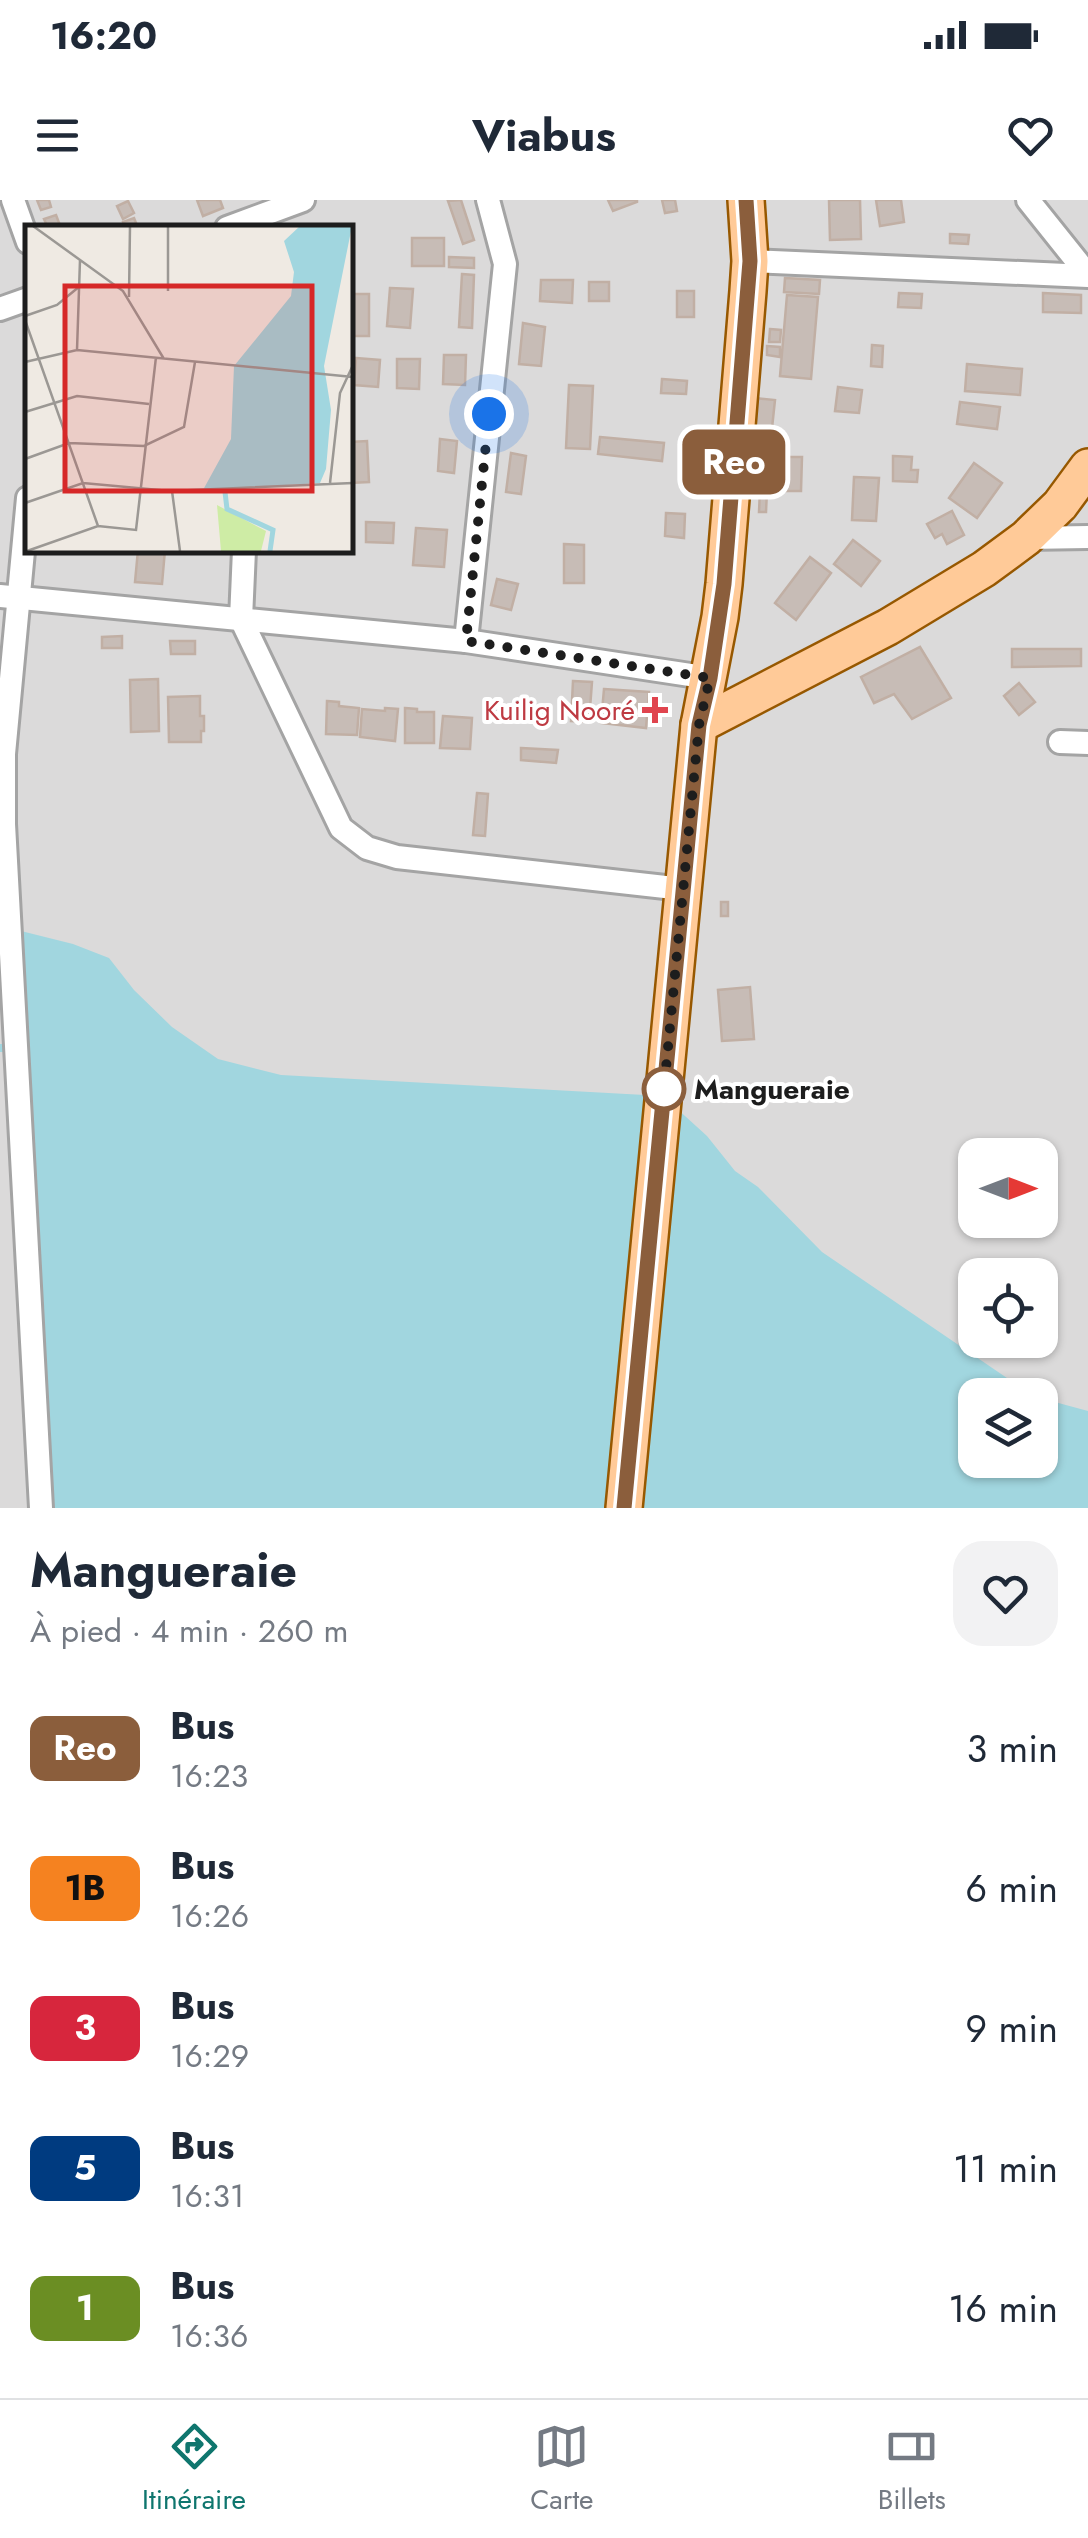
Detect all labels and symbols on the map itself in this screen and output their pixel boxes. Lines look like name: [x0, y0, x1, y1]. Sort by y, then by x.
inset map: [25, 225, 352, 552]
your location: [464, 389, 514, 439]
line badge: Reo: [676, 430, 792, 494]
place label: Kuilig Nooré: [484, 690, 635, 731]
marker: Kuilig Nooré: [644, 699, 666, 721]
marker: Mangueraie: [643, 1068, 685, 1110]
place label: Mangueraie: [694, 1069, 850, 1110]
north arrow: [958, 1138, 1058, 1238]

